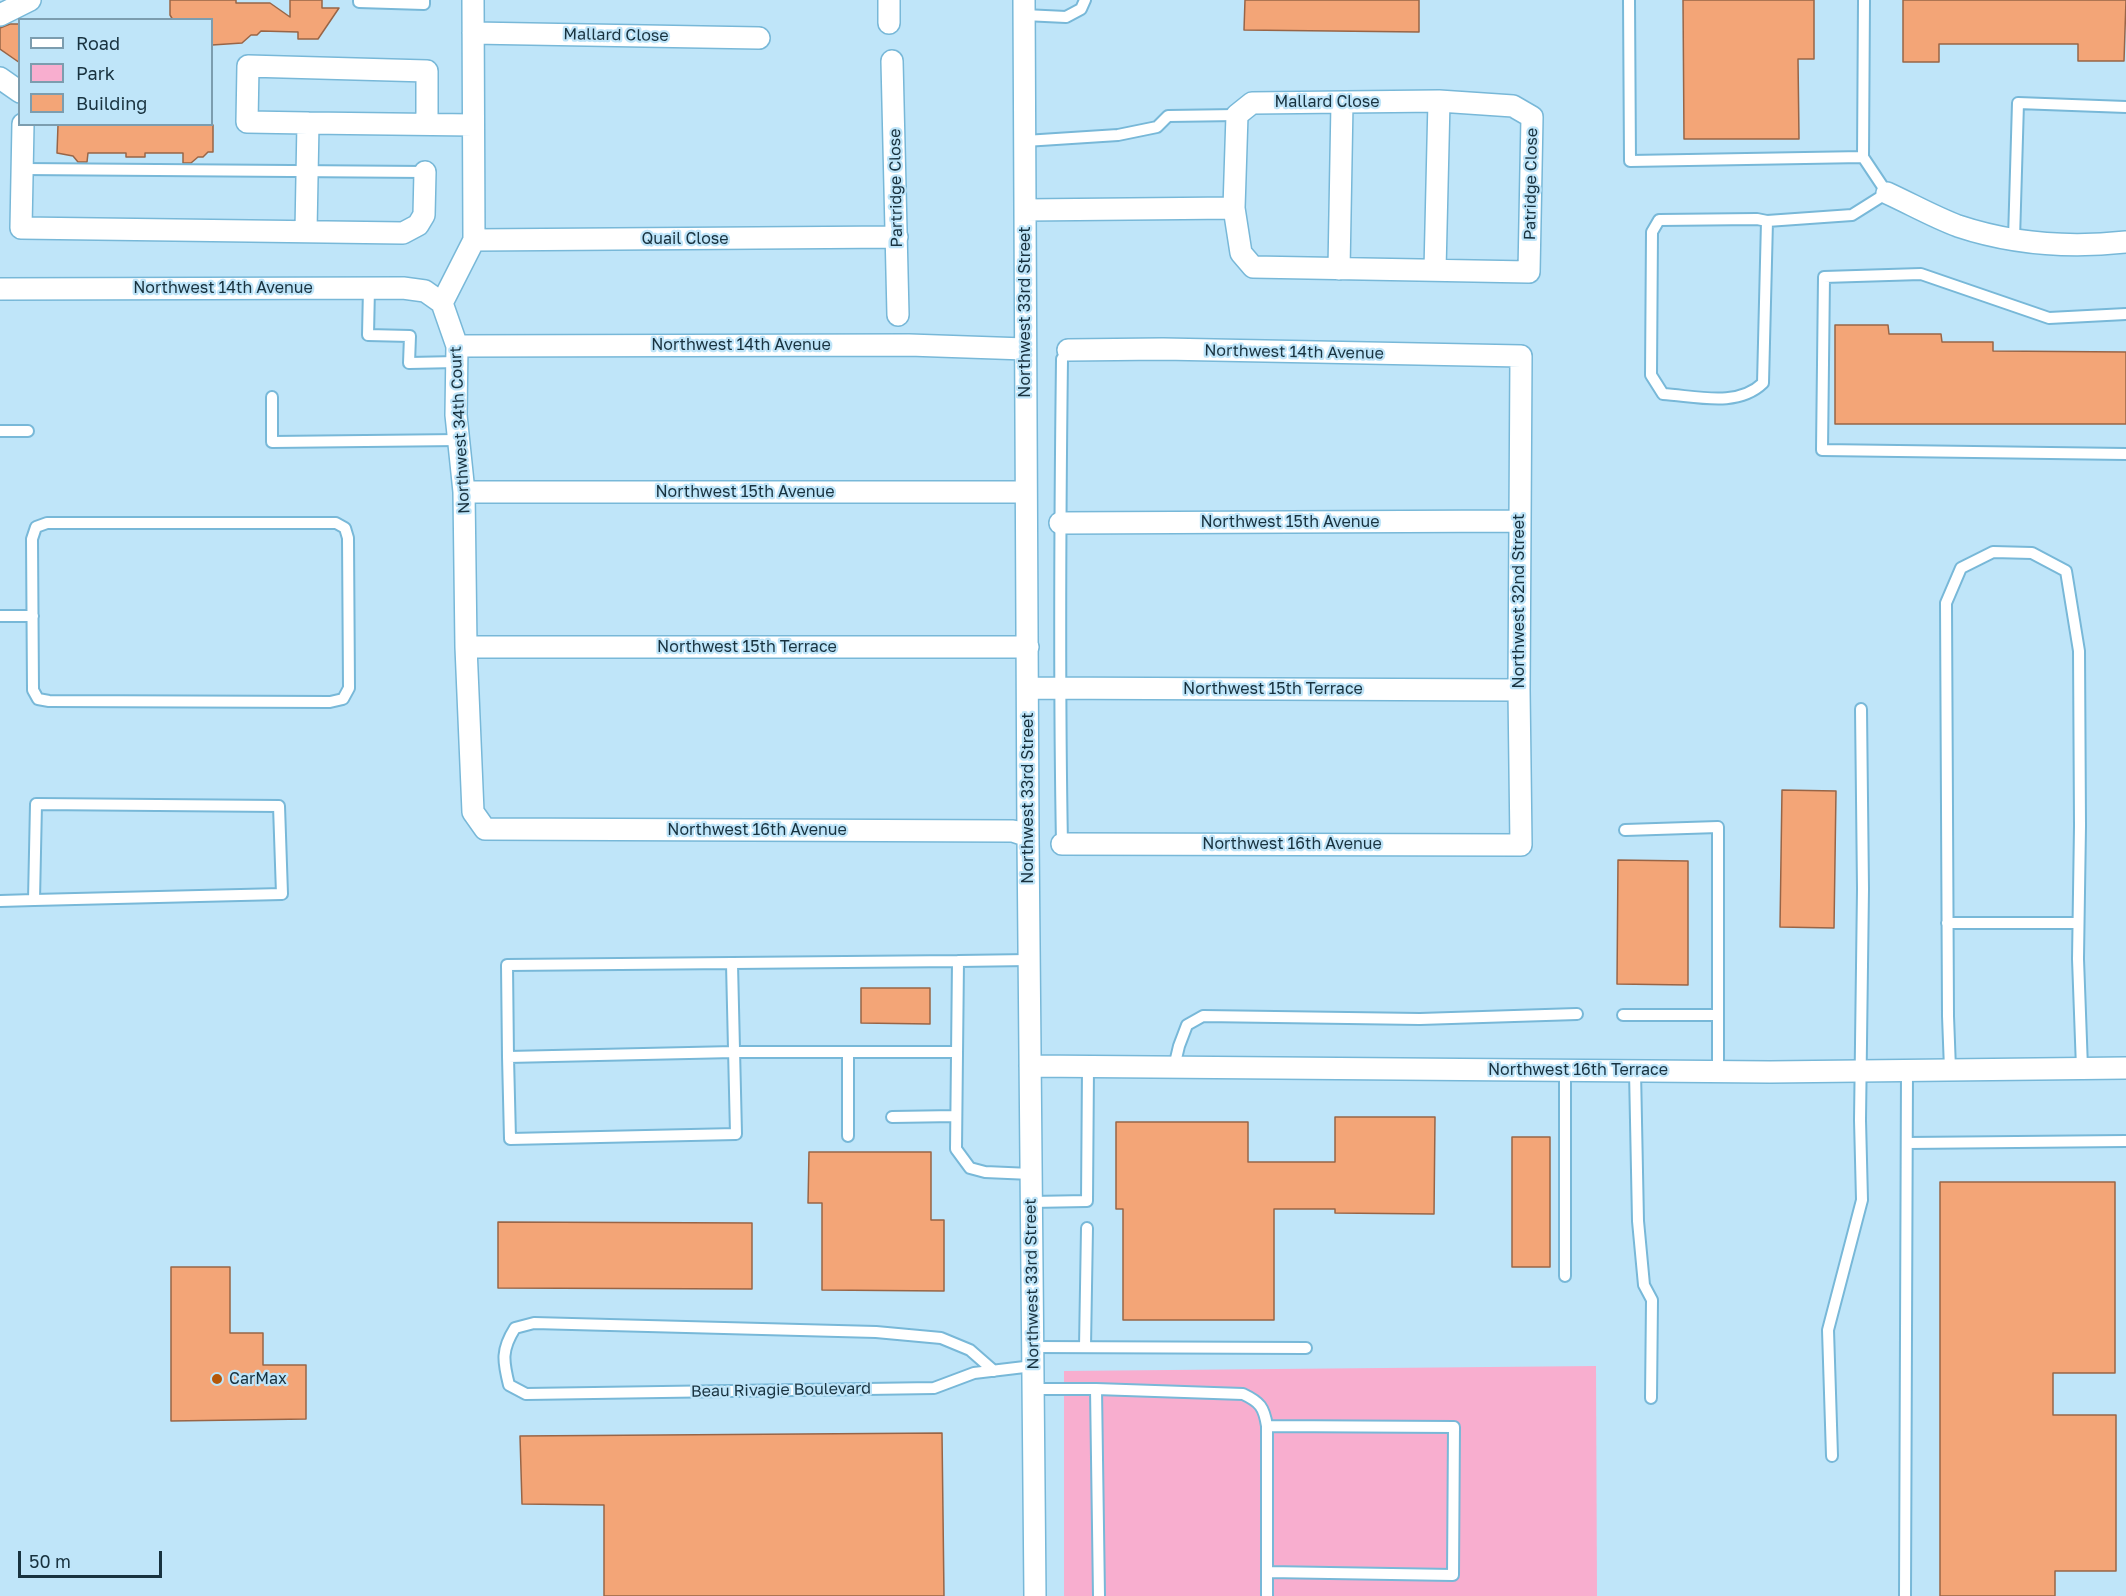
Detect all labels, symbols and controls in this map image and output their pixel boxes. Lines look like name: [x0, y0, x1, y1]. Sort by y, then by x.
legend: [18, 18, 213, 126]
street label: Mallard Close: [563, 24, 669, 46]
text: Road: [76, 32, 120, 54]
text: Park: [76, 62, 115, 84]
text: Building: [76, 92, 147, 114]
street label: Mallard Close: [1274, 92, 1380, 112]
street label: Partridge Close: [885, 128, 907, 248]
street label: Patridge Close: [1520, 128, 1542, 240]
street label: Northwest 33rd Street: [1015, 226, 1035, 398]
street label: Quail Close: [641, 229, 729, 249]
street label: Northwest 14th Avenue: [133, 278, 313, 298]
street label: Northwest 14th Avenue: [651, 335, 831, 355]
street label: Northwest 14th Avenue: [1204, 341, 1384, 363]
street label: Northwest 34th Court: [446, 346, 474, 514]
street label: Northwest 15th Avenue: [655, 482, 835, 502]
street label: Northwest 15th Avenue: [1200, 512, 1380, 532]
street label: Northwest 32nd Street: [1509, 513, 1529, 689]
street label: Northwest 15th Terrace: [657, 637, 837, 657]
street label: Northwest 15th Terrace: [1183, 679, 1363, 699]
street label: Northwest 33rd Street: [1018, 712, 1038, 884]
street label: Northwest 16th Avenue: [667, 820, 847, 840]
street label: Northwest 16th Avenue: [1202, 834, 1382, 854]
street label: Northwest 16th Terrace: [1488, 1060, 1668, 1080]
street label: Northwest 33rd Street: [1021, 1198, 1043, 1370]
place label: CarMax: [229, 1369, 287, 1389]
marker: CarMax: [210, 1372, 224, 1386]
street label: Beau Rivagie Boulevard: [691, 1379, 871, 1401]
scale bar: [21, 1539, 165, 1577]
text: 50 m: [29, 1550, 71, 1572]

